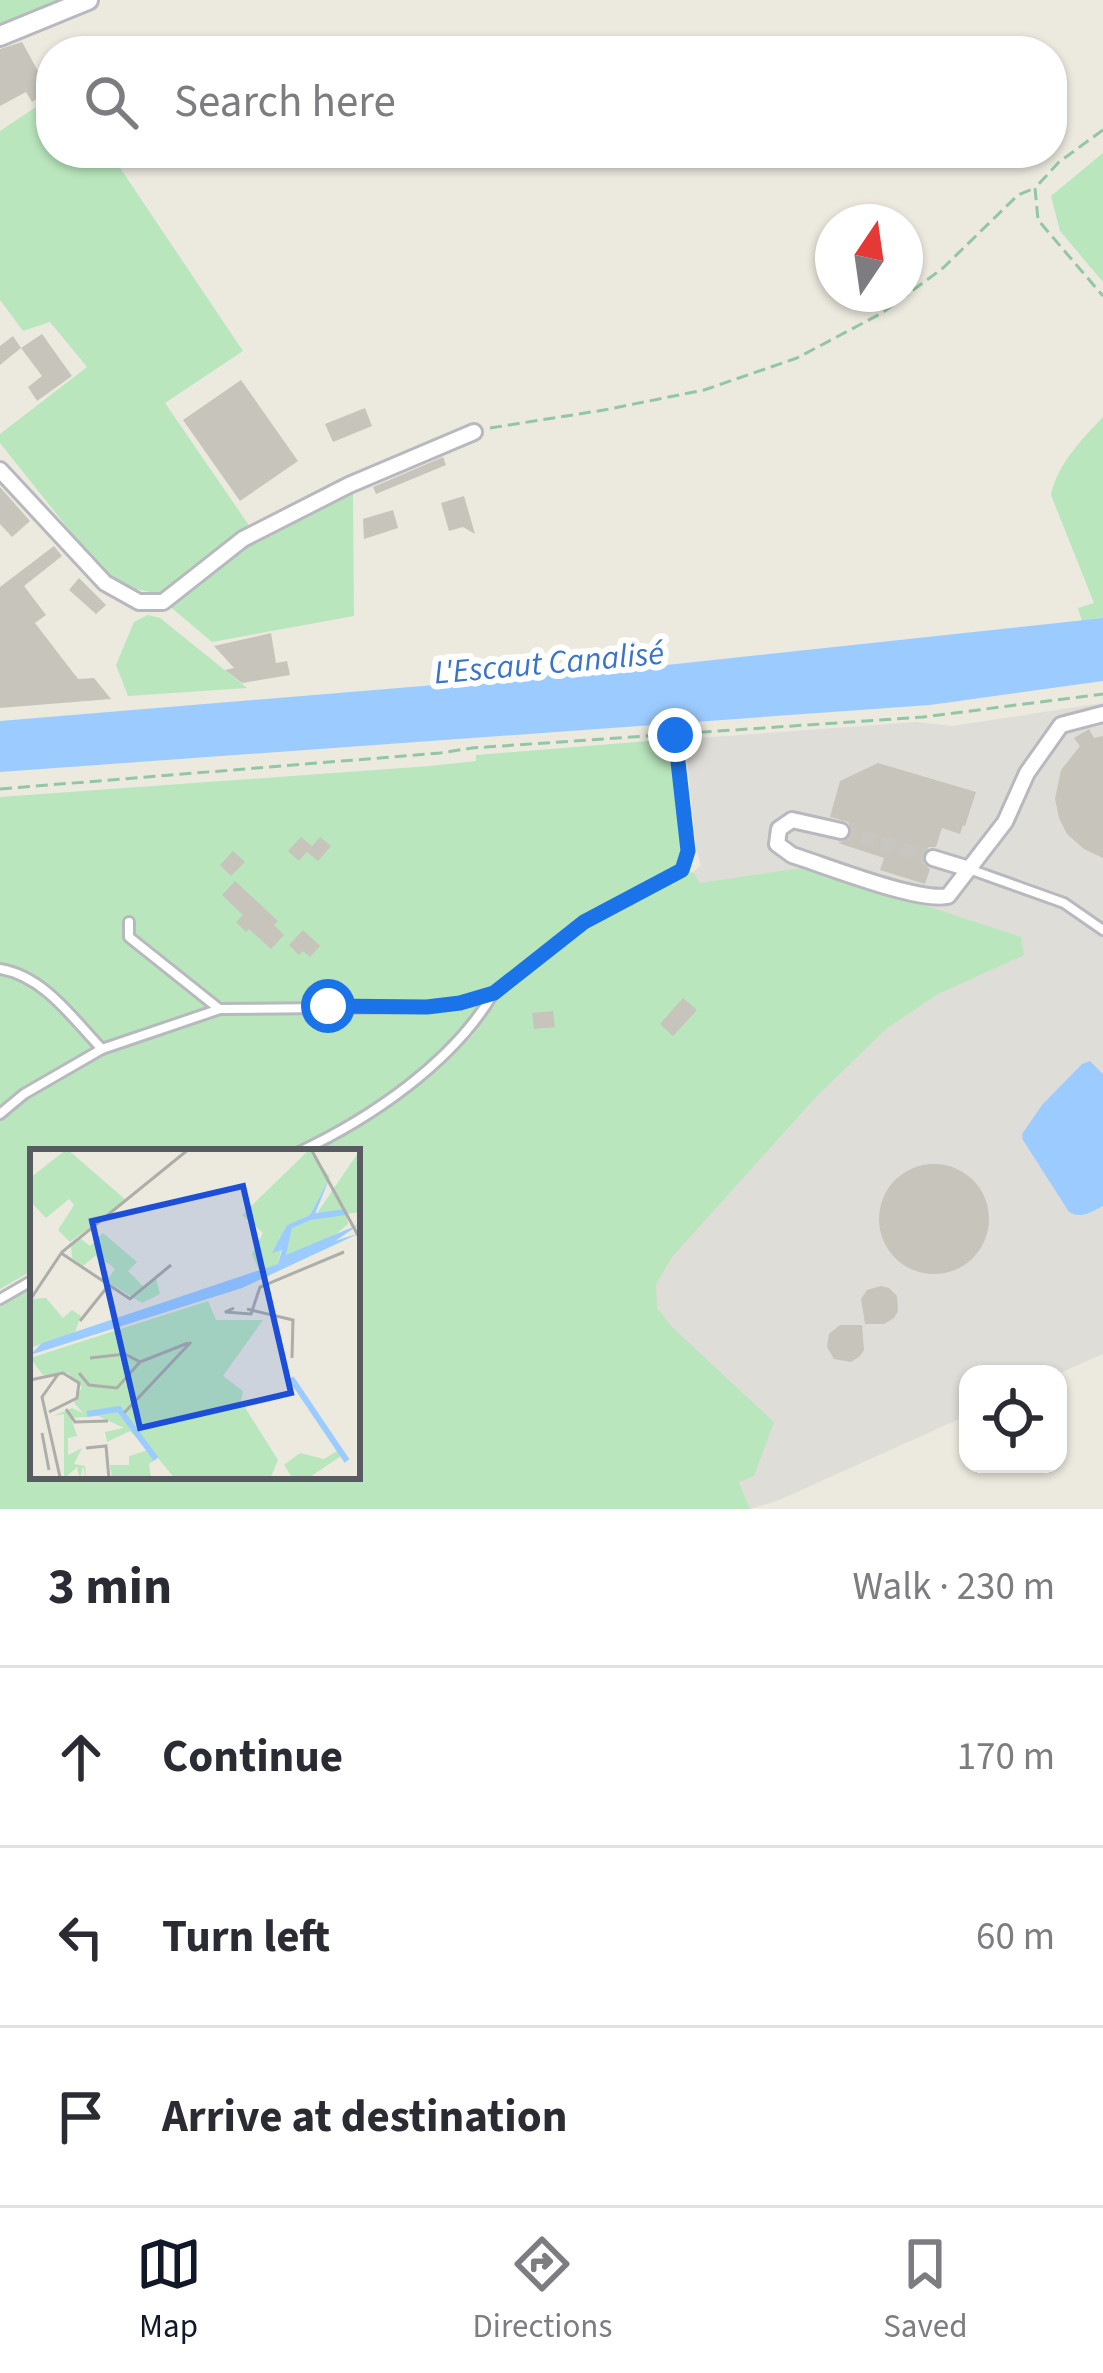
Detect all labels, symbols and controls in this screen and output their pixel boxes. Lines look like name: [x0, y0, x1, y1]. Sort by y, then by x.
search box: [36, 36, 1067, 168]
icon: search: [78, 69, 144, 135]
text: Search here: [174, 70, 396, 134]
north arrow: [815, 204, 923, 312]
water label: L'Escaut Canalisé: [432, 630, 666, 696]
route end: [648, 708, 702, 762]
route start: [301, 979, 355, 1033]
inset map: [30, 1149, 360, 1479]
map controls: [959, 1365, 1067, 1473]
button: locate: [959, 1365, 1067, 1473]
text: 3 min: [48, 1551, 172, 1623]
text: Walk · 230 m: [852, 1559, 1055, 1615]
icon: ahead: [48, 1724, 114, 1790]
text: Continue: [162, 1725, 343, 1789]
text: 170 m: [957, 1729, 1055, 1785]
icon: left: [48, 1904, 114, 1970]
text: Turn left: [162, 1905, 330, 1969]
text: 60 m: [976, 1909, 1055, 1965]
icon: arrive: [48, 2084, 114, 2150]
text: Arrive at destination: [162, 2085, 567, 2149]
tab: Map: [136, 2231, 202, 2350]
tab: Directions: [473, 2231, 612, 2350]
tab: Saved: [883, 2231, 967, 2350]

